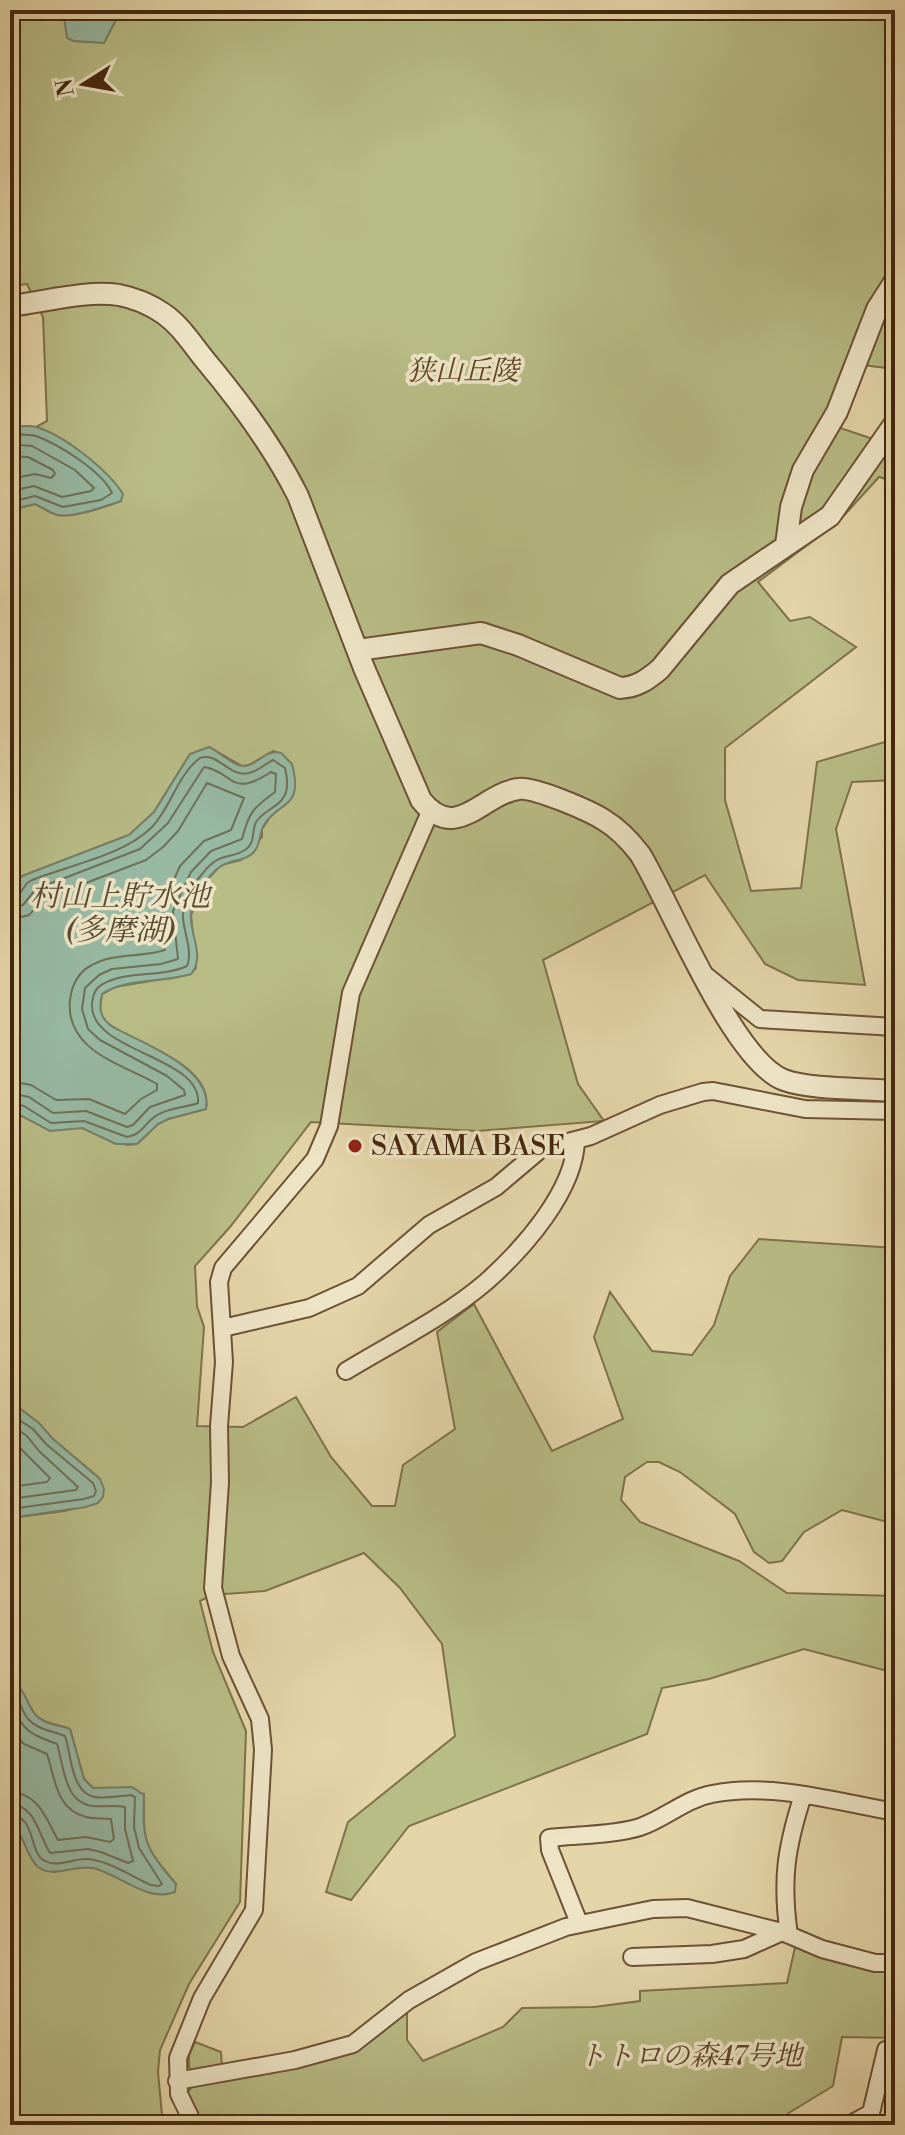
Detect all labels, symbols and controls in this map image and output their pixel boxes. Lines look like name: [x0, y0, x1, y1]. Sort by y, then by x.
north arrow: [44, 44, 124, 124]
text: N: [51, 76, 81, 99]
park label: 狭山丘陵: [407, 354, 522, 389]
water label: 村山上貯水池 (多摩湖): [30, 878, 213, 950]
place label: SAYAMA BASE: [371, 1129, 566, 1164]
marker: SAYAMA BASE: [346, 1137, 364, 1155]
park label: トトロの森47号地: [578, 2039, 805, 2074]

